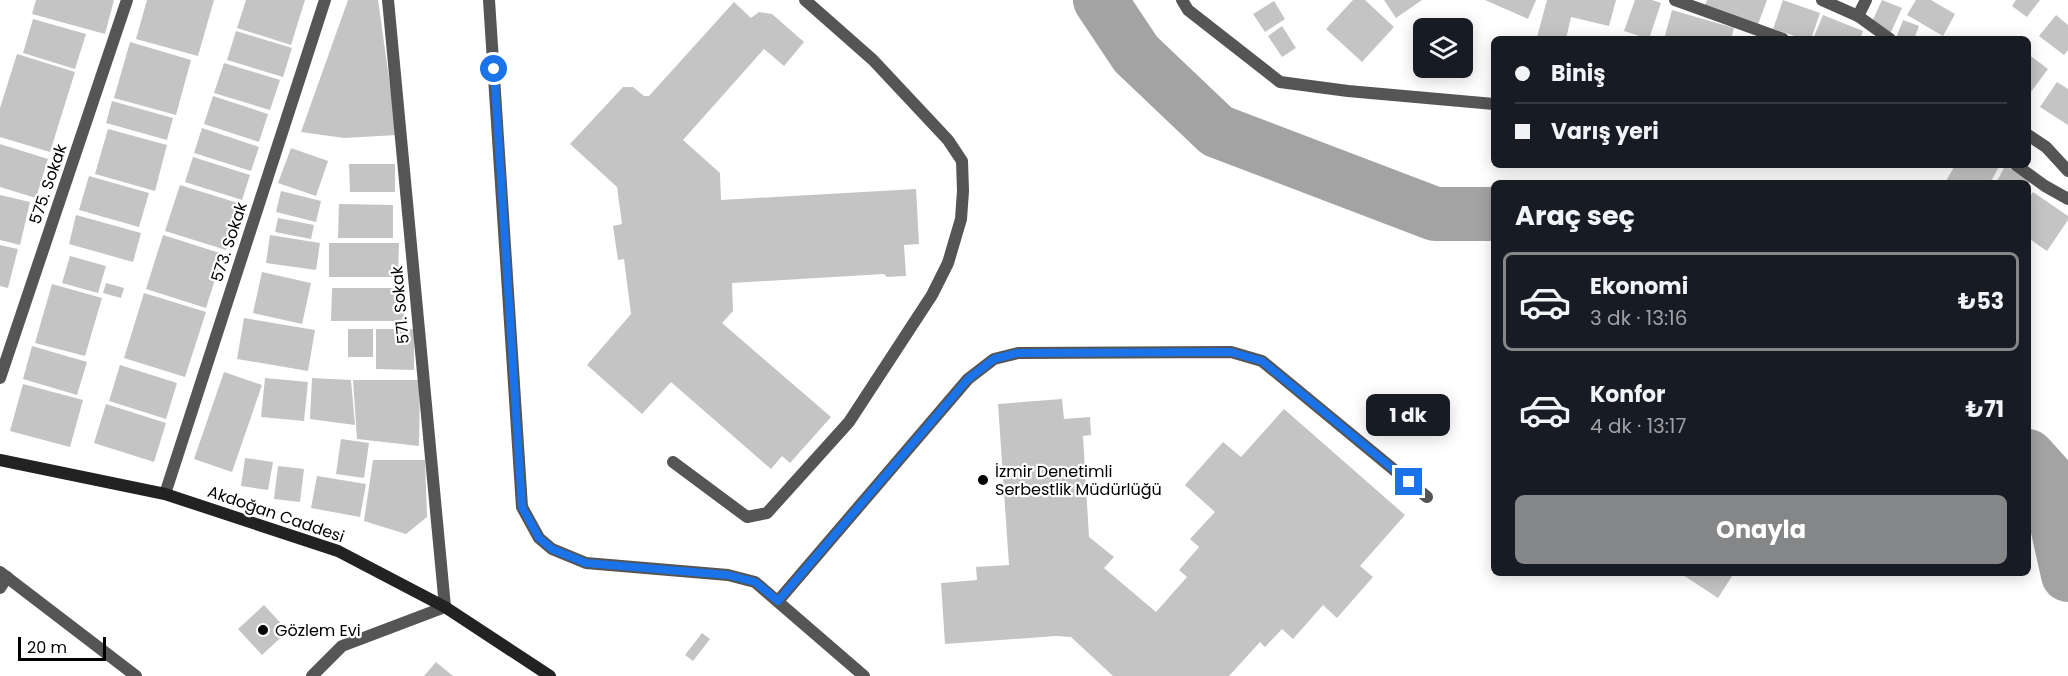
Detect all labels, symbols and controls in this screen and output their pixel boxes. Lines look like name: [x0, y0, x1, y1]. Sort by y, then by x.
map controls: [1413, 18, 1473, 78]
button: layers: [1413, 18, 1473, 78]
route start: [480, 55, 507, 82]
text: Biniş: [1551, 58, 1606, 89]
text: Varış yeri: [1551, 116, 1659, 147]
street label: 575. Sokak: [24, 140, 73, 227]
text: Araç seç: [1515, 197, 1635, 234]
street label: 573. Sokak: [205, 198, 253, 285]
street label: 571. Sokak: [385, 264, 415, 345]
text: Ekonomi: [1590, 271, 1688, 302]
icon: car: [1518, 275, 1572, 329]
text: ₺53: [1958, 286, 2004, 317]
text: 3 dk · 13:16: [1590, 304, 1687, 332]
text: Konfor: [1590, 379, 1666, 410]
icon: car: [1518, 383, 1572, 437]
text: ₺71: [1966, 394, 2004, 425]
callout: 1 dk: [1367, 395, 1451, 437]
text: 1 dk: [1389, 401, 1427, 429]
text: 4 dk · 13:17: [1590, 412, 1686, 440]
place label: İzmir Denetimli Serbestlik Müdürlüğü: [995, 460, 1162, 501]
route end: [1395, 468, 1422, 495]
marker: İzmir Denetimli Serbestlik Müdürlüğü: [976, 473, 990, 487]
street label: Akdoğan Caddesi: [205, 480, 347, 548]
button: Onayla: [1515, 495, 2007, 564]
place label: Gözlem Evi: [275, 619, 361, 642]
marker: Gözlem Evi: [256, 623, 270, 637]
scale bar: [18, 634, 106, 662]
text: 20 m: [27, 636, 67, 659]

